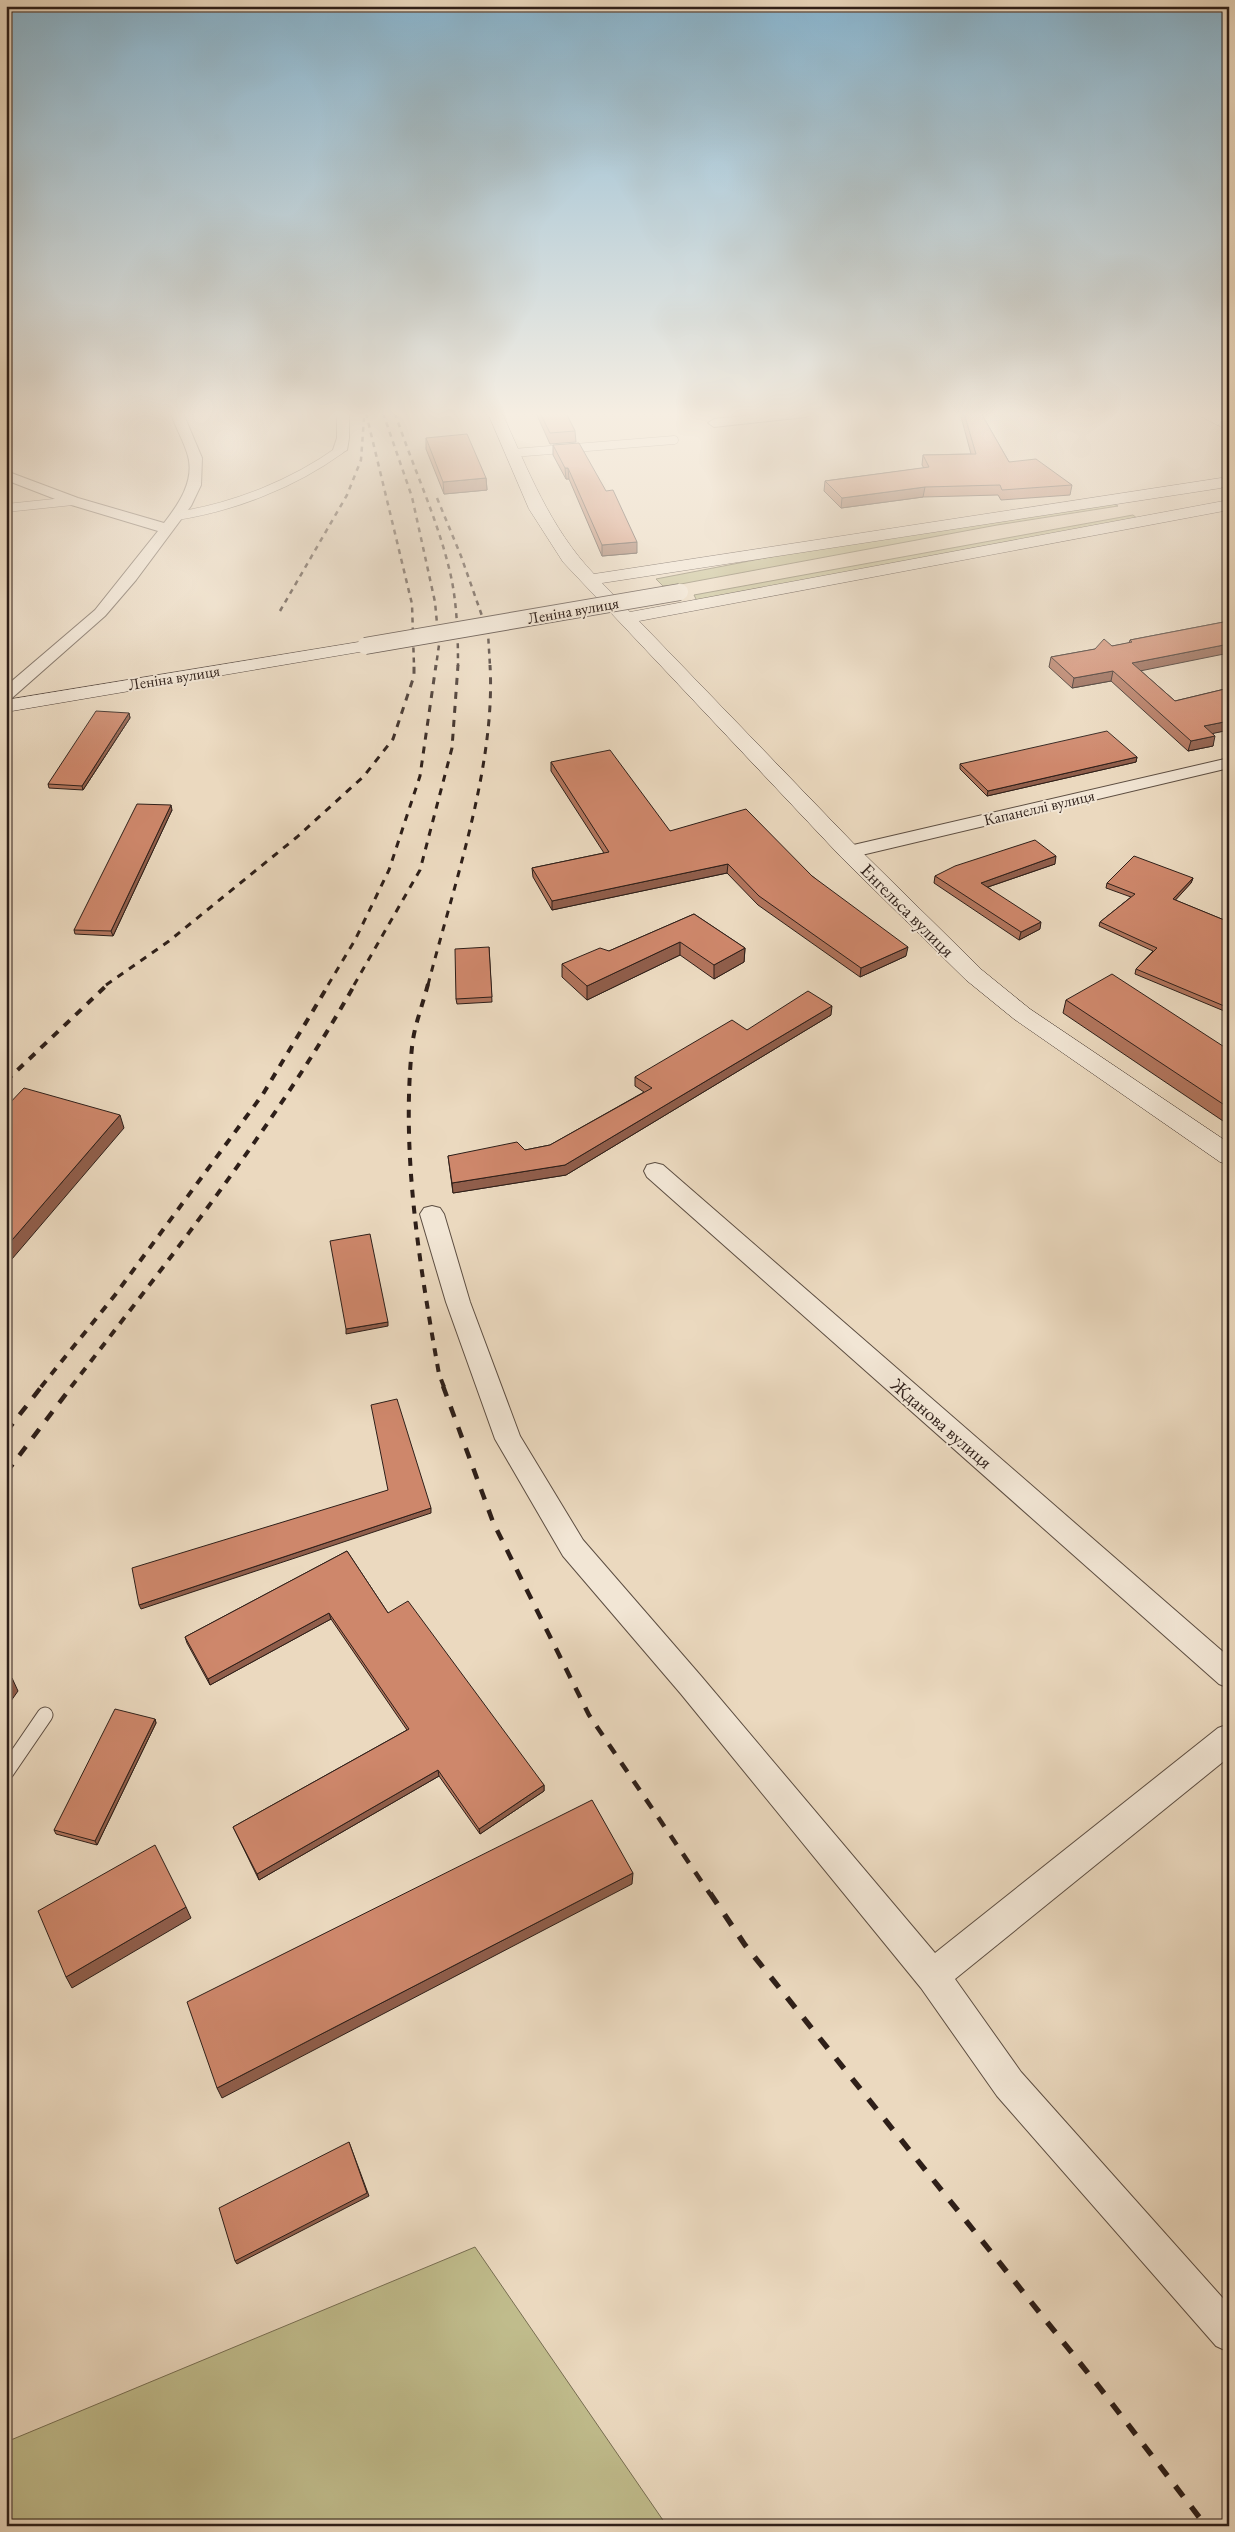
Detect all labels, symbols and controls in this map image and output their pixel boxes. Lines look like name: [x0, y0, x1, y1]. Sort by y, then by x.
street label: Леніна вулиця: [526, 592, 620, 629]
street label: Леніна вулиця: [127, 660, 221, 695]
street label: Капанеллі вулиця: [982, 785, 1097, 830]
street label: Енгельса вулиця: [855, 858, 960, 963]
street label: Жданова вулиця: [885, 1372, 998, 1475]

